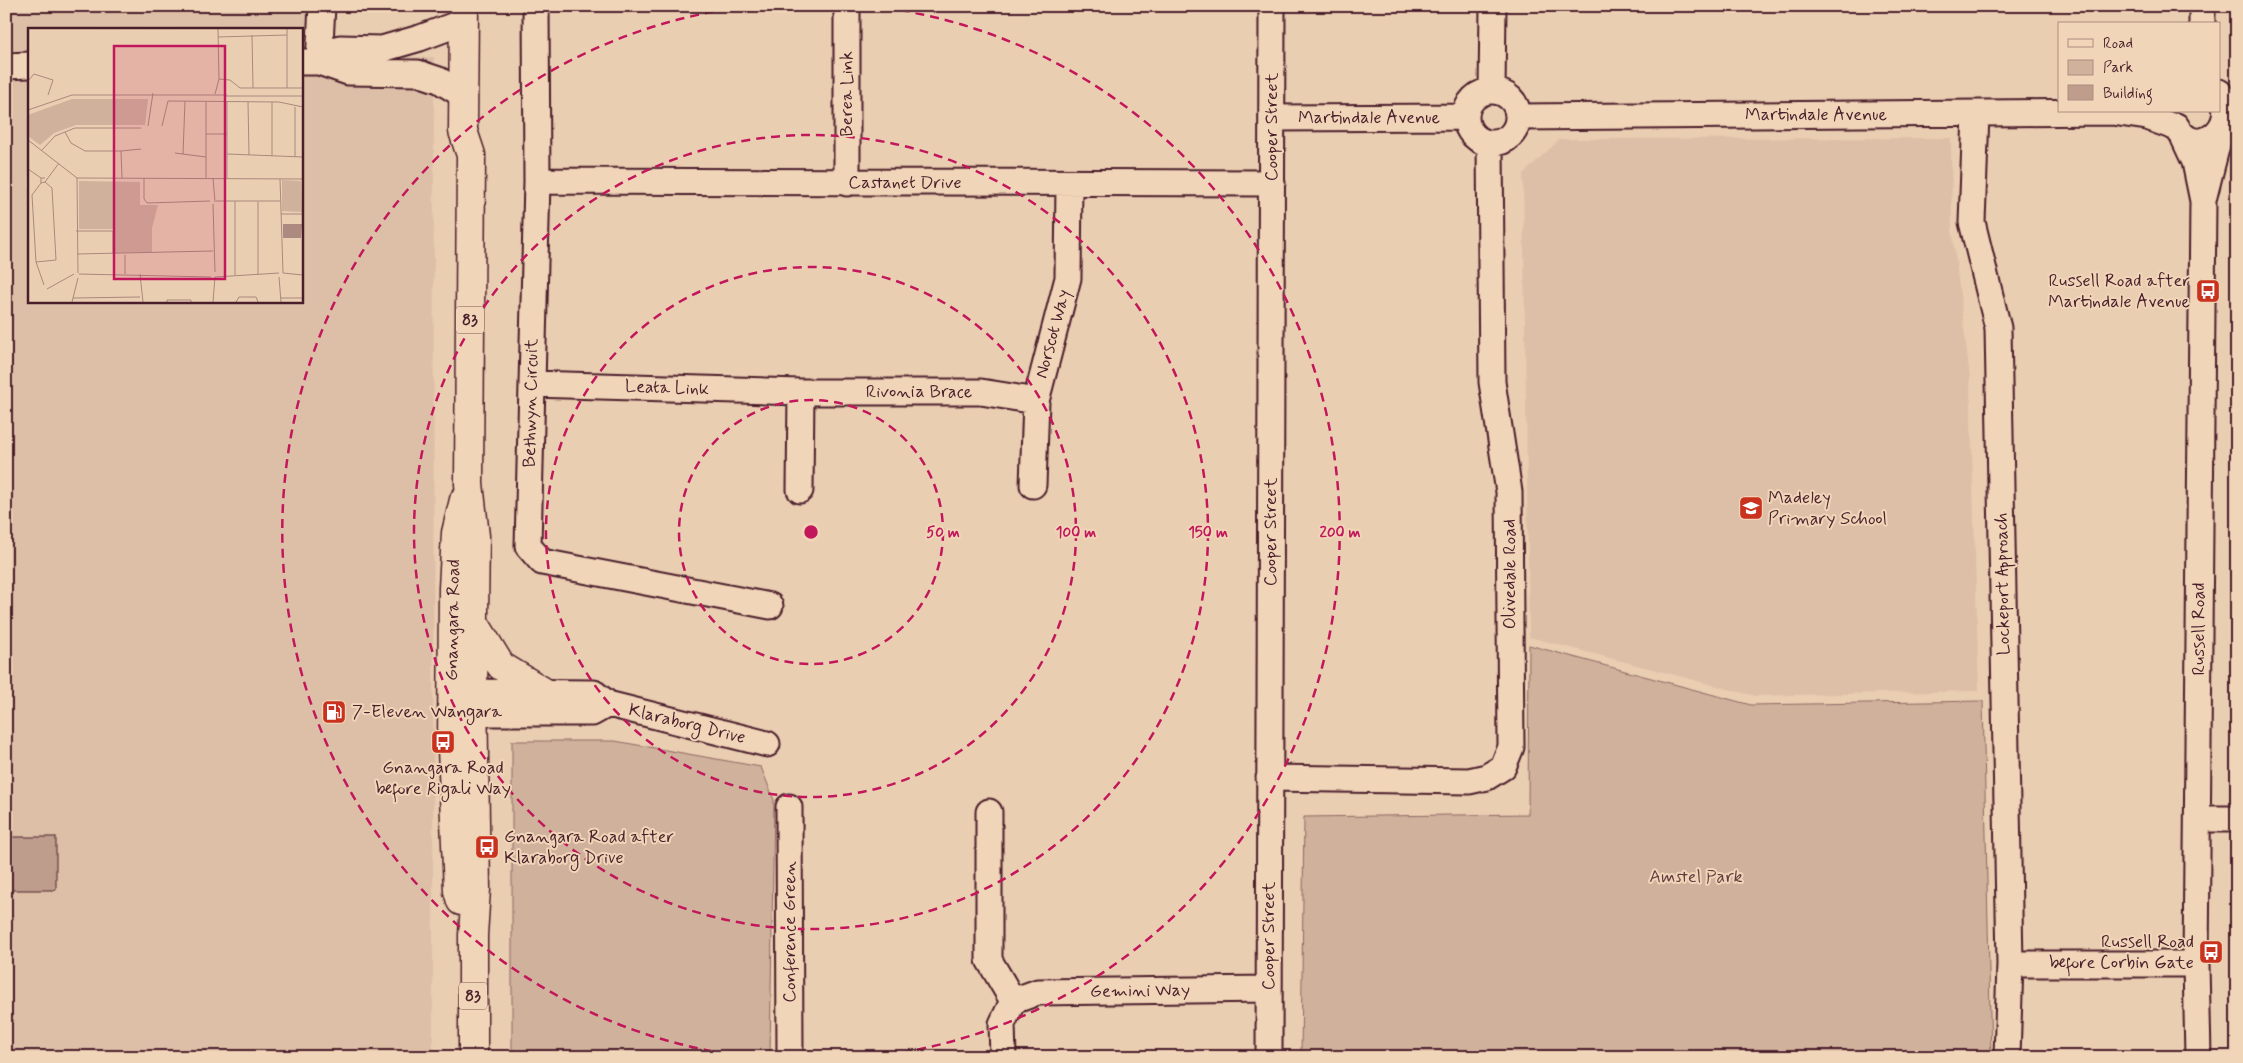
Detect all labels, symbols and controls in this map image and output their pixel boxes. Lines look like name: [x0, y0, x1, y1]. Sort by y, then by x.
legend: [2058, 22, 2220, 112]
inset map: [28, 28, 302, 302]
text: Road: [2103, 34, 2133, 54]
street label: Berea Link: [835, 51, 859, 137]
text: Park: [2103, 58, 2133, 78]
street label: Cooper Street: [1260, 72, 1284, 181]
text: Building: [2103, 84, 2153, 105]
street label: Martindale Avenue: [1745, 103, 1887, 127]
street label: Martindale Avenue: [1298, 106, 1440, 130]
street label: Castanet Drive: [848, 171, 962, 195]
place label: Russell Road after Martindale Avenue: [2048, 269, 2190, 314]
bus stop icon: Russell Road after Martindale Avenue: [2195, 278, 2221, 304]
street label: Norscot Way: [1030, 287, 1076, 381]
road number: 83: [456, 306, 484, 334]
street label: Bethwyn Circuit: [518, 338, 544, 468]
street label: Leata Link: [625, 375, 709, 401]
street label: Rivonia Brace: [866, 380, 972, 404]
street label: Cooper Street: [1259, 477, 1283, 586]
place label: Madeley Primary School: [1768, 486, 1887, 531]
school or university icon: Madeley Primary School: [1738, 495, 1764, 521]
street label: Lockeport Approach: [1990, 512, 2017, 656]
street label: Olivedale Road: [1498, 519, 1522, 629]
centre of rings: [802, 523, 820, 541]
text: 50 m: [926, 523, 960, 543]
text: 100 m: [1056, 523, 1096, 543]
text: 150 m: [1188, 523, 1228, 543]
text: 200 m: [1320, 523, 1361, 543]
street label: Gnangara Road: [440, 559, 466, 681]
street label: Russell Road: [2187, 582, 2211, 676]
street label: Klaraborg Drive: [626, 698, 748, 751]
fuel station icon: 7-Eleven Wangara: [321, 699, 347, 725]
place label: 7-Eleven Wangara: [352, 700, 502, 725]
bus stop icon: Gnangara Road before Rigali Way: [430, 729, 456, 755]
place label: Gnangara Road before Rigali Way: [375, 756, 511, 803]
place label: Gnangara Road after Klaraborg Drive: [504, 825, 675, 871]
bus stop icon: Gnangara Road after Klaraborg Drive: [474, 834, 500, 860]
street label: Conference Green: [778, 861, 802, 1003]
park label: Amstel Park: [1649, 865, 1743, 889]
street label: Cooper Street: [1257, 881, 1281, 990]
place label: Russell Road before Corbin Gate: [2049, 930, 2194, 977]
bus stop icon: Russell Road before Corbin Gate: [2198, 939, 2224, 965]
street label: Gemini Way: [1090, 978, 1190, 1004]
road number: 83: [459, 982, 487, 1009]

